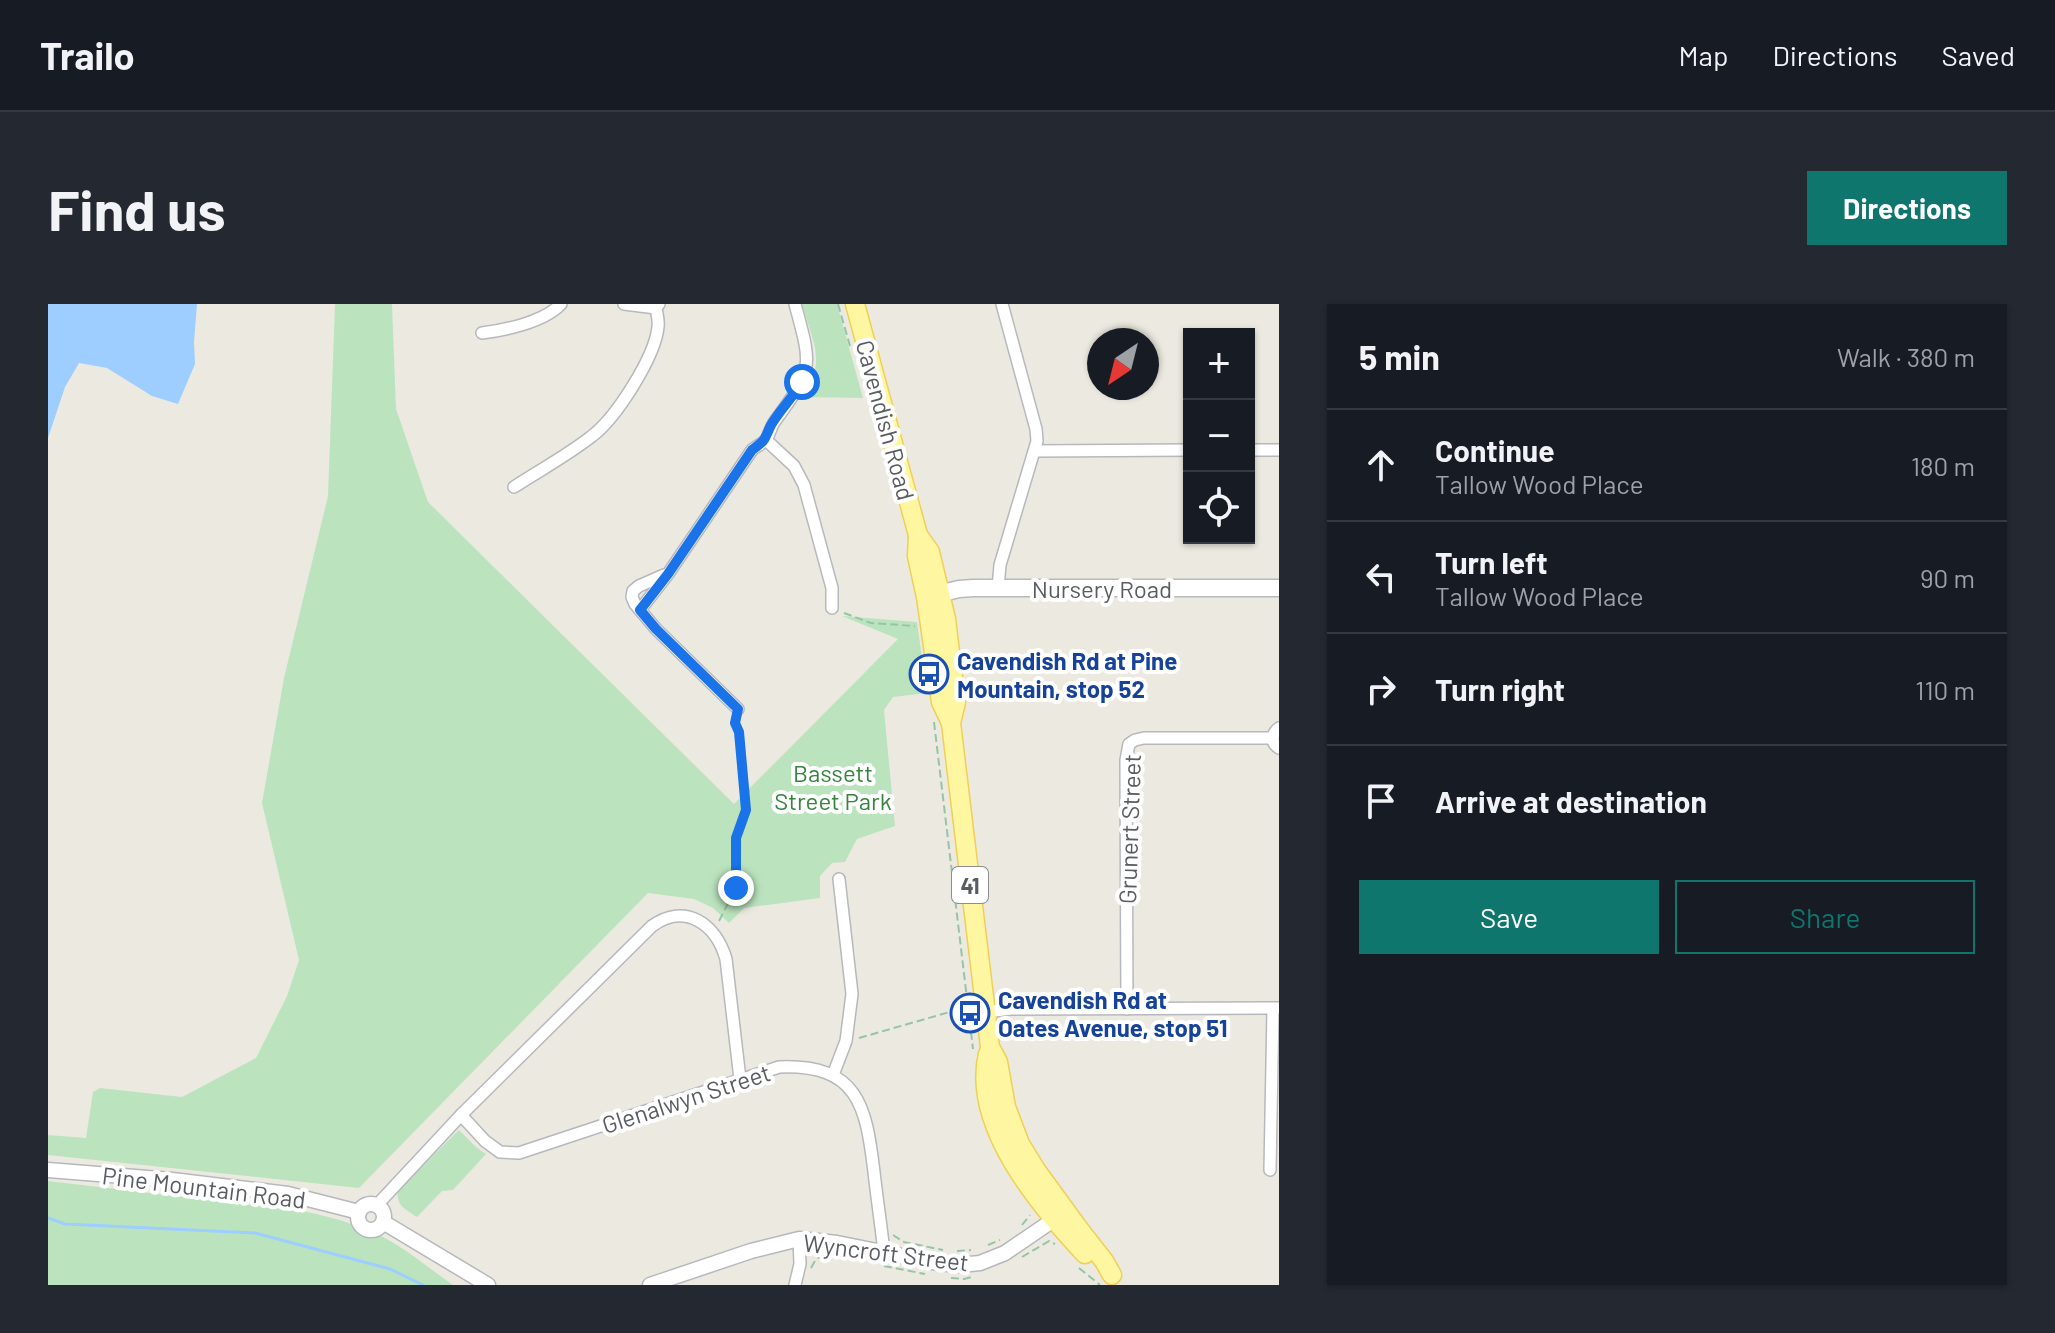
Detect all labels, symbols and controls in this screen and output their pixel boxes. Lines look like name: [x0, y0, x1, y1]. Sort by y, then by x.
text: Trailo: [40, 32, 135, 78]
text: Map: [1679, 38, 1728, 72]
text: Directions: [1772, 38, 1898, 72]
text: Saved: [1942, 38, 2015, 72]
button: Directions: [1807, 171, 2007, 245]
text: Find us: [48, 175, 226, 242]
north arrow: [1087, 328, 1159, 400]
map controls: [1183, 328, 1255, 544]
button: +: [1183, 328, 1255, 400]
text: 5 min: [1359, 336, 1440, 377]
street label: Cavendish Road: [851, 337, 921, 503]
text: Walk · 380 m: [1837, 341, 1975, 372]
route start: [784, 364, 820, 400]
button: −: [1183, 400, 1255, 472]
text: Continue: [1435, 432, 1555, 468]
icon: ahead: [1359, 443, 1403, 487]
text: 180 m: [1911, 450, 1975, 481]
text: Tallow Wood Place: [1435, 468, 1644, 499]
button: locate: [1183, 472, 1255, 544]
text: Turn left: [1435, 544, 1548, 580]
icon: left: [1359, 555, 1403, 599]
text: 90 m: [1920, 562, 1975, 593]
street label: Nursery Road: [1032, 574, 1172, 603]
text: Tallow Wood Place: [1435, 580, 1644, 611]
place label: Cavendish Rd at Pine Mountain, stop 52: [957, 646, 1177, 703]
bus stop icon: Cavendish Rd at Pine Mountain, stop 52: [908, 653, 950, 695]
icon: right: [1359, 667, 1403, 711]
text: Turn right: [1435, 671, 1565, 707]
text: 110 m: [1915, 674, 1975, 705]
street label: Grunert Street: [1112, 754, 1146, 904]
park label: Bassett Street Park: [774, 758, 892, 815]
icon: arrive: [1359, 779, 1403, 823]
text: Arrive at destination: [1435, 783, 1707, 819]
road number: 41: [952, 867, 988, 903]
route end: [718, 870, 754, 906]
button: Save: [1359, 880, 1659, 954]
button: Share: [1675, 880, 1975, 954]
place label: Cavendish Rd at Oates Avenue, stop 51: [998, 985, 1228, 1042]
bus stop icon: Cavendish Rd at Oates Avenue, stop 51: [949, 992, 991, 1034]
street label: Glenalwyn Street: [598, 1057, 774, 1139]
street label: Pine Mountain Road: [101, 1160, 307, 1214]
street label: Wyncroft Street: [802, 1227, 970, 1277]

